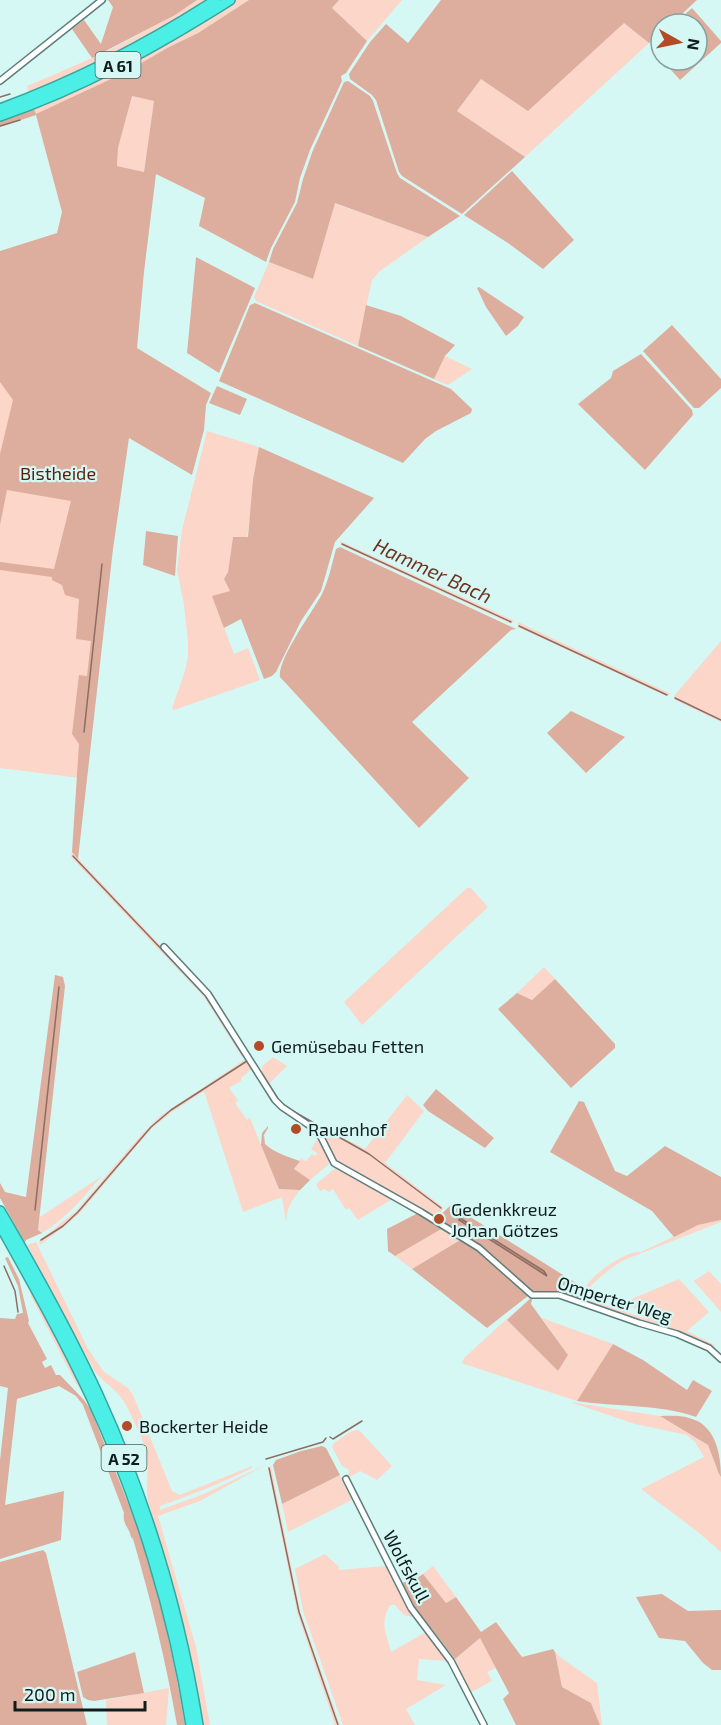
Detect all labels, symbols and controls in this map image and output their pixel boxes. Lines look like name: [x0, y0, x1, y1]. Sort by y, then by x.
north arrow: [649, 12, 709, 72]
text: N: [684, 37, 705, 52]
road number: A 61: [96, 52, 140, 78]
park label: Bistheide: [20, 462, 96, 484]
water label: Hammer Bach: [370, 532, 496, 608]
place label: Gemüsebau Fetten: [271, 1035, 424, 1057]
marker: Gemüsebau Fetten: [252, 1039, 266, 1053]
place label: Rauenhof: [308, 1118, 388, 1140]
marker: Rauenhof: [289, 1122, 303, 1136]
place label: Gedenkkreuz Johan Götzes: [451, 1198, 559, 1241]
marker: Gedenkkreuz Johan Götzes: [432, 1212, 446, 1226]
street label: Omperter Weg: [555, 1271, 675, 1327]
place label: Bockerter Heide: [139, 1415, 268, 1437]
marker: Bockerter Heide: [120, 1419, 134, 1433]
road number: A 52: [102, 1445, 146, 1471]
street label: Wolfskull: [379, 1526, 435, 1606]
scale bar: [15, 1674, 146, 1712]
text: 200 m: [24, 1683, 76, 1705]

